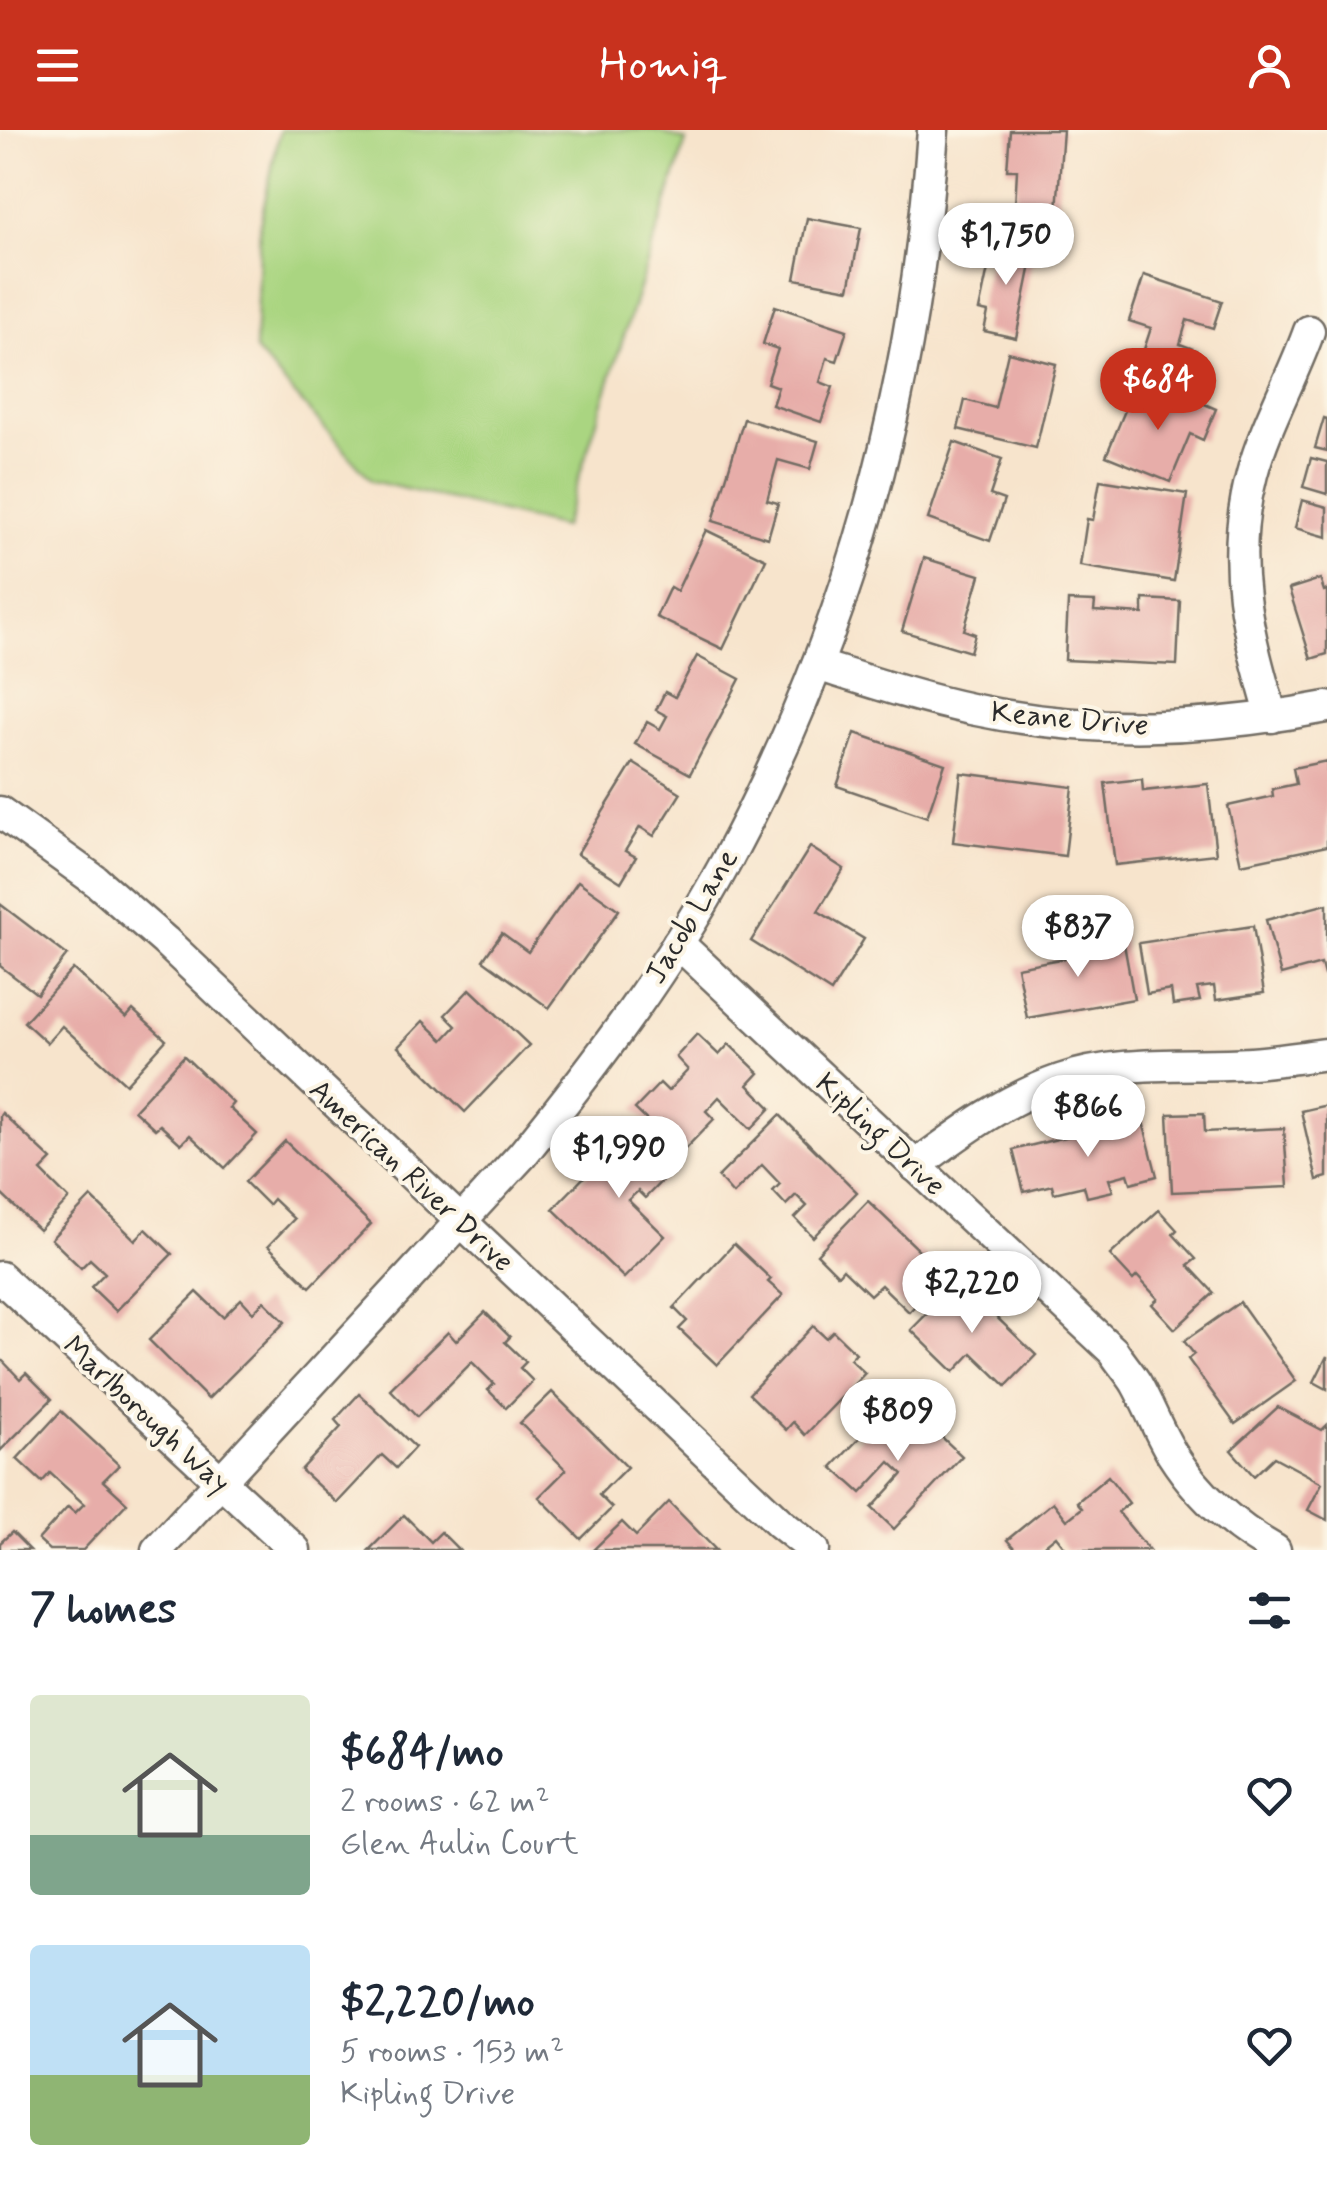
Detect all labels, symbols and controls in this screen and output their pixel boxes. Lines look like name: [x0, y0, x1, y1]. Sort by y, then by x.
text: Homiq: [599, 36, 728, 95]
icon: menu: [30, 38, 85, 93]
icon: person: [1242, 38, 1297, 93]
pin: $1,750: [925, 203, 1087, 288]
text: $1,750: [960, 214, 1052, 256]
pin: $684: [1099, 348, 1217, 433]
text: $684: [1122, 359, 1194, 401]
street label: Keane Drive: [989, 693, 1150, 746]
street label: Jacob Lane: [637, 842, 748, 991]
pin: $837: [1019, 895, 1137, 980]
text: $837: [1044, 906, 1112, 948]
street label: Kipling Drive: [805, 1065, 953, 1208]
street label: American River Drive: [300, 1071, 522, 1281]
pin: $866: [1029, 1075, 1147, 1160]
text: $866: [1053, 1086, 1123, 1128]
pin: $1,990: [538, 1116, 700, 1201]
text: $1,990: [572, 1127, 666, 1169]
pin: $2,220: [891, 1251, 1053, 1336]
text: $2,220: [924, 1262, 1020, 1304]
street label: Marlborough Way: [54, 1328, 238, 1503]
pin: $809: [839, 1379, 957, 1464]
text: $809: [862, 1390, 934, 1432]
text: 7 homes: [30, 1583, 177, 1638]
icon: filters: [1242, 1583, 1297, 1638]
text: $684/mo: [340, 1726, 504, 1781]
icon: home: [110, 1735, 230, 1855]
icon: heart: [1242, 1768, 1297, 1823]
text: 2 rooms · 62 m²: [340, 1781, 549, 1823]
text: Glen Aulin Court: [340, 1823, 579, 1865]
text: $2,220/mo: [340, 1976, 535, 2031]
icon: home: [110, 1985, 230, 2105]
icon: heart: [1242, 2018, 1297, 2073]
text: 5 rooms · 153 m²: [340, 2031, 564, 2073]
text: Kipling Drive: [340, 2073, 515, 2115]

